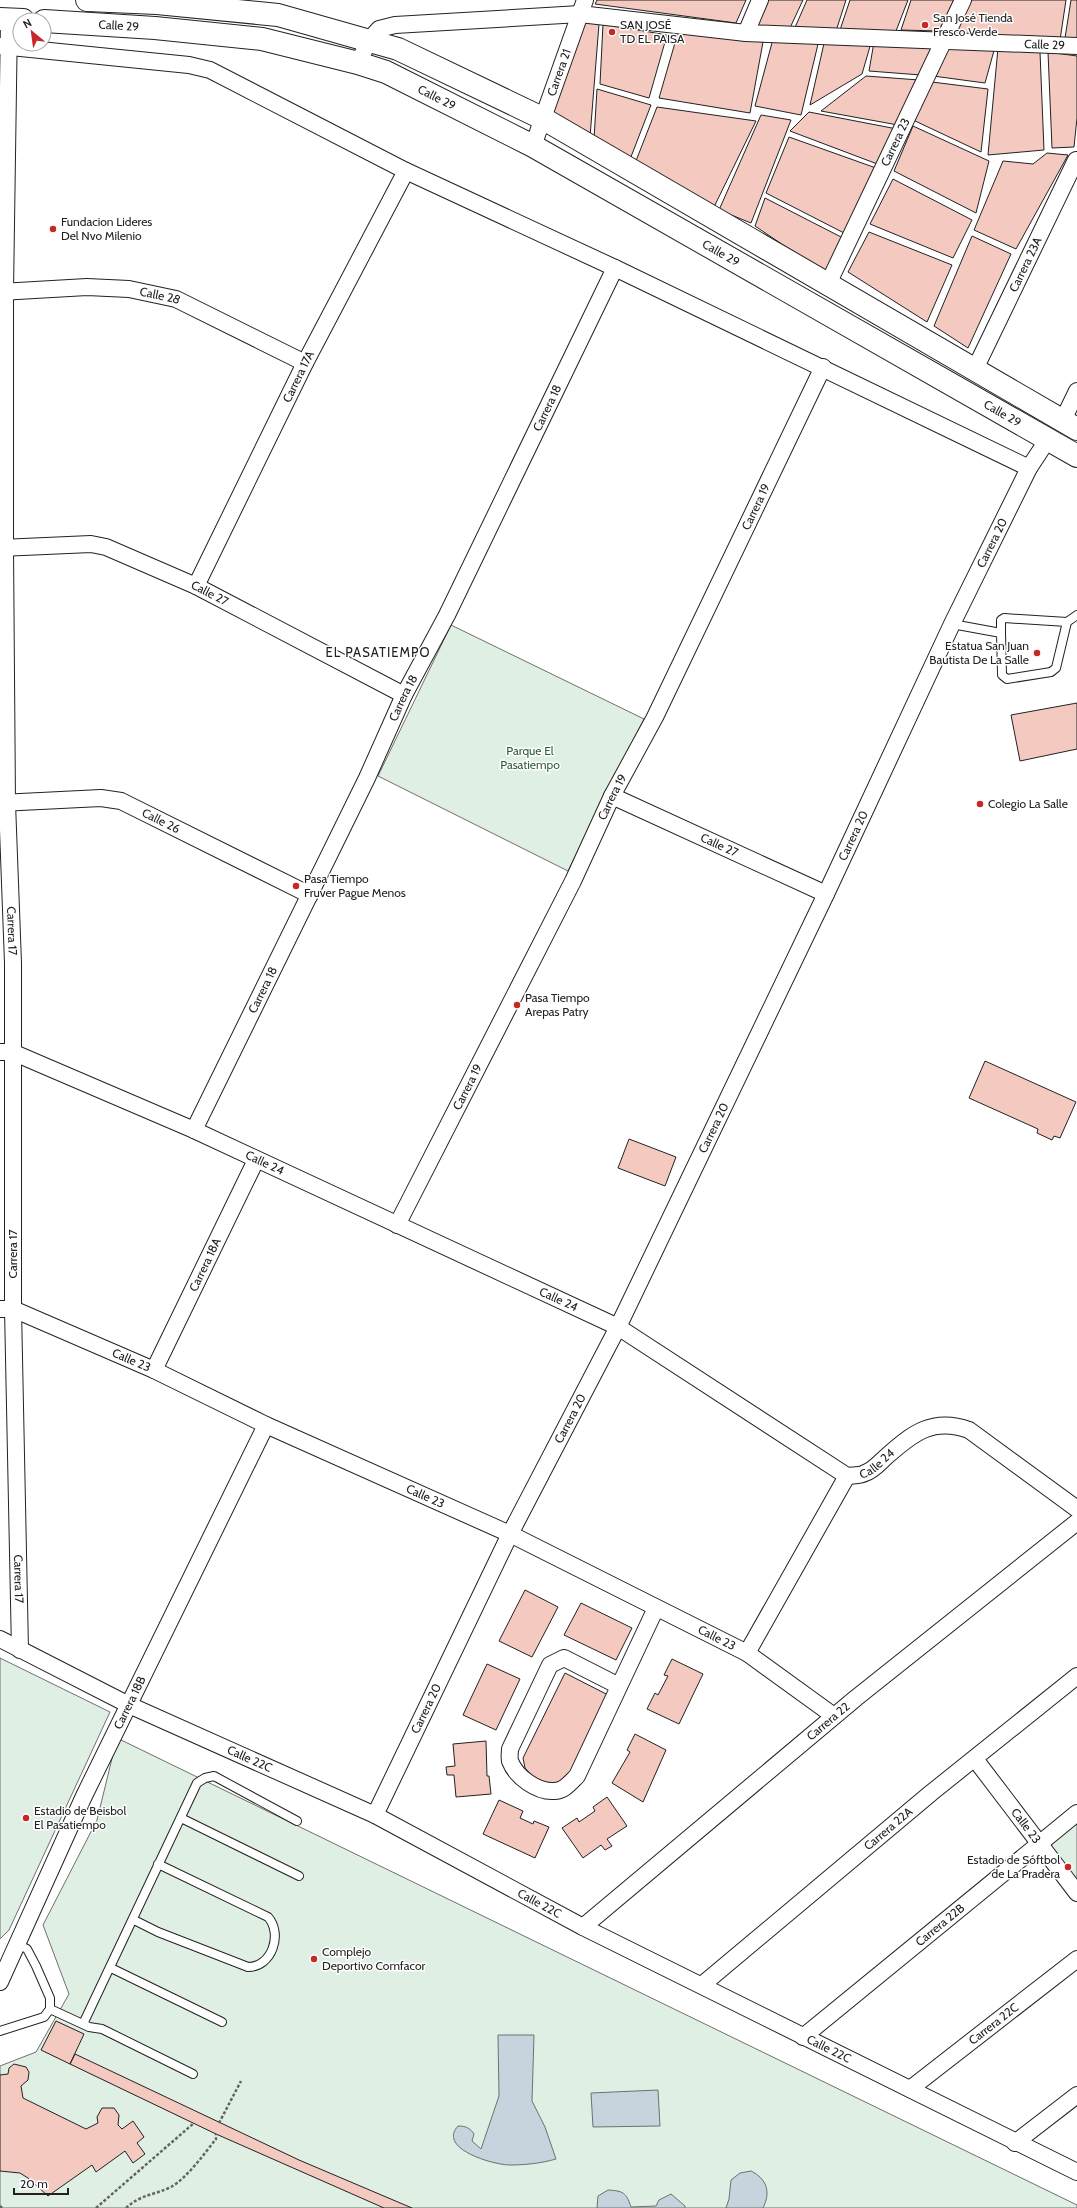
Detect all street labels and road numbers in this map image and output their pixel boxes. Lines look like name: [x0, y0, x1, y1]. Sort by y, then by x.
street label: Calle 29: [98, 16, 140, 34]
street label: Calle 29: [1024, 36, 1065, 53]
street label: Carrera 21: [543, 47, 574, 98]
street label: Calle 29: [415, 81, 459, 113]
street label: Carrera 23: [877, 115, 913, 169]
street label: Carrera 23A: [1005, 234, 1045, 294]
street label: Calle 29: [700, 236, 743, 269]
street label: Calle 28: [138, 284, 183, 307]
street label: Carrera 17A: [279, 348, 317, 405]
street label: Carrera 18: [529, 382, 564, 434]
street label: Calle 29: [981, 396, 1024, 430]
street label: Carrera 19: [738, 481, 773, 532]
street label: Carrera 20: [973, 515, 1010, 570]
street label: Calle 27: [189, 577, 231, 609]
street label: Carrera 18: [385, 672, 421, 724]
street label: Carrera 19: [594, 771, 630, 822]
street label: Calle 26: [140, 805, 183, 836]
street label: Carrera 20: [835, 808, 871, 863]
street label: Calle 27: [698, 830, 741, 860]
street label: Carrera 17: [4, 906, 21, 956]
street label: Carrera 18: [245, 964, 280, 1016]
street label: Carrera 19: [449, 1061, 485, 1112]
street label: Carrera 20: [695, 1100, 732, 1155]
street label: Calle 24: [243, 1147, 287, 1178]
street label: Carrera 17: [5, 1230, 20, 1278]
street label: Carrera 18A: [185, 1235, 224, 1294]
street label: Calle 24: [537, 1284, 581, 1314]
street label: Calle 23: [110, 1345, 153, 1375]
street label: Carrera 20: [551, 1391, 589, 1446]
street label: Calle 24: [857, 1445, 897, 1482]
street label: Calle 23: [404, 1481, 447, 1511]
street label: Carrera 17: [11, 1554, 27, 1603]
street label: Calle 23: [696, 1622, 738, 1653]
street label: Carrera 18B: [110, 1673, 149, 1732]
street label: Carrera 20: [407, 1681, 444, 1736]
street label: Carrera 22: [803, 1699, 852, 1743]
street label: Calle 22C: [225, 1742, 275, 1775]
street label: Carrera 22A: [860, 1803, 916, 1853]
street label: Calle 23: [1008, 1805, 1044, 1846]
street label: Calle 22C: [515, 1885, 564, 1921]
street label: Carrera 22B: [912, 1900, 967, 1949]
street label: Carrera 22C: [965, 1999, 1021, 2048]
street label: Calle 22C: [804, 2031, 854, 2066]

